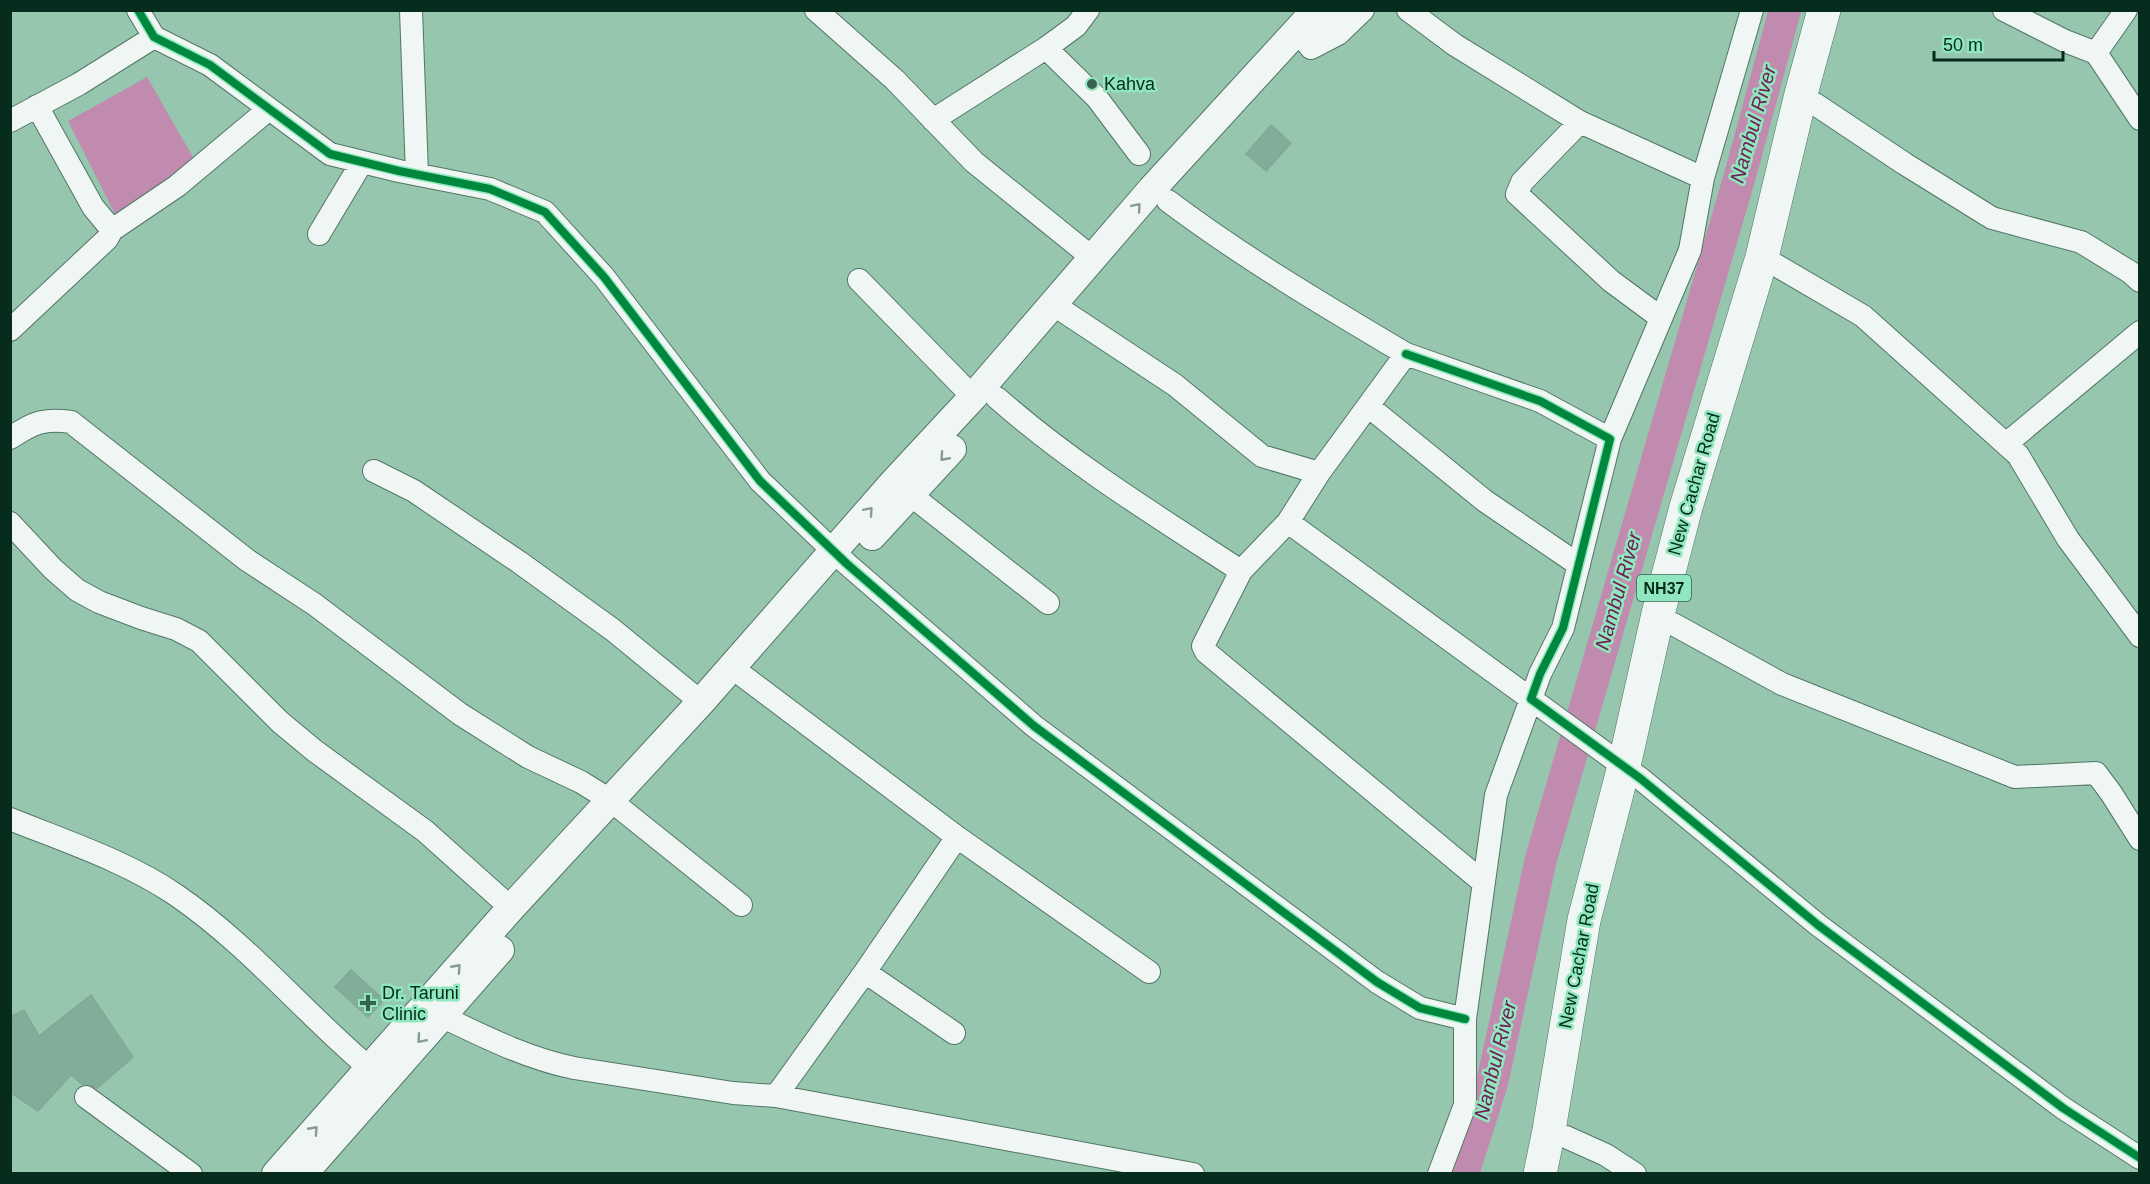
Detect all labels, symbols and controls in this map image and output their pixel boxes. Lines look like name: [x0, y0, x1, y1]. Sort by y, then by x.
scale bar: [1934, 24, 2063, 62]
text: 50 m: [1943, 35, 1983, 55]
water label: Nambul River: [1726, 61, 1781, 185]
place label: Kahva: [1104, 74, 1156, 94]
marker: Kahva: [1085, 77, 1099, 91]
one-way arrow: [1130, 203, 1141, 214]
street label: New Cachar Road: [1664, 411, 1724, 557]
one-way arrow: [940, 450, 951, 461]
one-way arrow: [862, 507, 873, 518]
water label: Nambul River: [1591, 528, 1646, 652]
road number: NH37: [1637, 575, 1691, 601]
street label: New Cachar Road: [1555, 882, 1603, 1030]
one-way arrow: [450, 964, 461, 975]
place label: Dr. Taruni Clinic: [382, 983, 459, 1024]
marker: Dr. Taruni Clinic: [359, 994, 377, 1012]
water label: Nambul River: [1470, 997, 1521, 1121]
one-way arrow: [417, 1032, 428, 1043]
one-way arrow: [307, 1126, 318, 1136]

